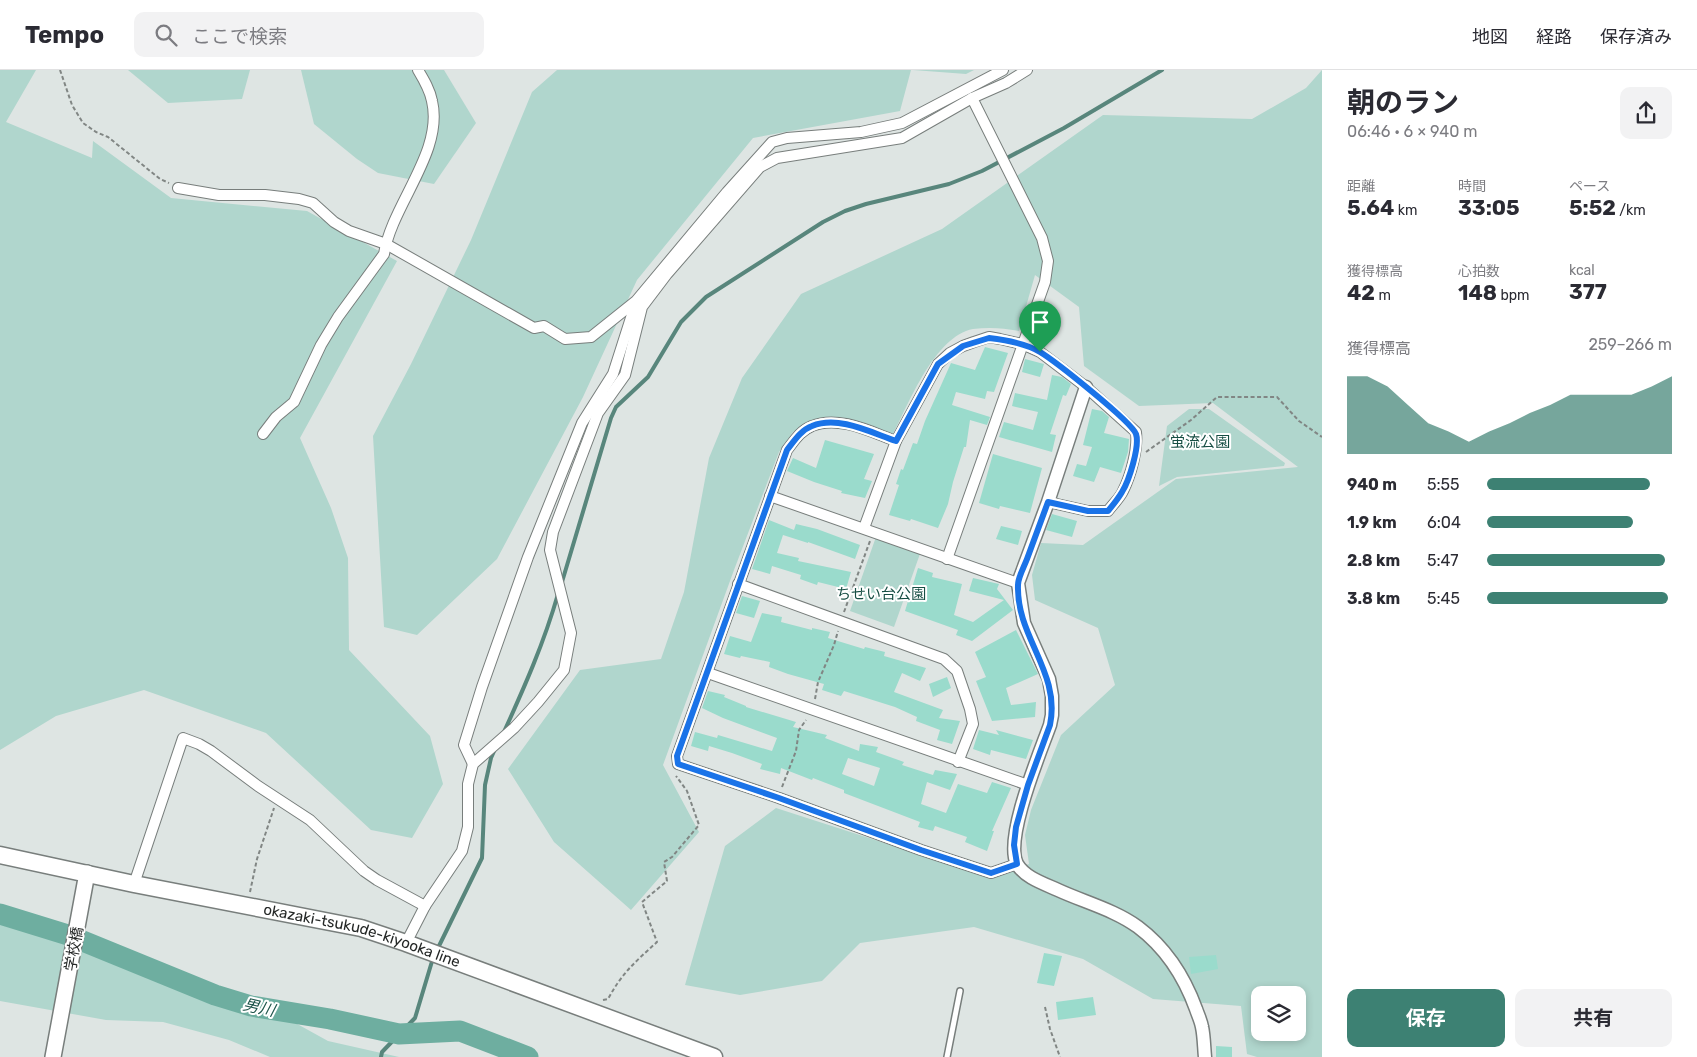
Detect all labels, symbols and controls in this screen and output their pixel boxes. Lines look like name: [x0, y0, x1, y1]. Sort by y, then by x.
search box: [134, 12, 484, 57]
text: Tempo: [25, 21, 104, 49]
icon: search: [152, 21, 180, 49]
text: ここで検索: [192, 25, 287, 48]
text: 地図: [1472, 26, 1508, 48]
text: 経路: [1536, 26, 1572, 48]
text: 保存済み: [1600, 26, 1672, 48]
text: 朝のラン: [1347, 86, 1459, 119]
button: share: [1620, 87, 1672, 139]
text: 06:46 · 6 × 940 m: [1347, 122, 1478, 141]
text: 距離: [1347, 178, 1375, 195]
text: 時間: [1458, 178, 1486, 195]
text: ペース: [1569, 178, 1610, 195]
text: 5.64: [1347, 195, 1394, 220]
text: 33:05: [1458, 195, 1520, 220]
text: 5:52: [1569, 195, 1616, 220]
text: km: [1394, 202, 1417, 219]
text: /km: [1616, 202, 1646, 219]
text: kcal: [1569, 262, 1595, 279]
text: 獲得標高: [1347, 263, 1403, 280]
text: 心拍数: [1458, 263, 1500, 280]
text: 377: [1569, 279, 1607, 304]
text: 42: [1347, 280, 1375, 305]
text: 148: [1458, 280, 1497, 305]
text: m: [1375, 287, 1391, 304]
text: bpm: [1497, 287, 1530, 304]
pin: [1019, 301, 1061, 352]
icon: arrive: [1026, 308, 1054, 336]
text: 259–266 m: [1588, 335, 1672, 354]
text: 獲得標高: [1347, 339, 1411, 358]
park label: 蛍流公園: [1170, 433, 1230, 451]
text: 940 m: [1347, 475, 1397, 494]
text: 5:55: [1427, 475, 1460, 494]
text: 1.9 km: [1347, 513, 1397, 532]
text: 6:04: [1427, 513, 1461, 532]
text: 2.8 km: [1347, 551, 1400, 570]
text: 5:47: [1427, 551, 1458, 570]
park label: ちせい台公園: [836, 585, 926, 603]
text: 3.8 km: [1347, 589, 1400, 608]
text: 5:45: [1427, 589, 1460, 608]
street label: okazaki-tsukude-kiyooka line: [262, 900, 463, 971]
street label: 学校橋: [61, 925, 87, 973]
map controls: [1251, 986, 1306, 1041]
button: layers: [1251, 986, 1306, 1041]
button: 保存: [1347, 989, 1505, 1047]
button: 共有: [1515, 989, 1672, 1047]
water label: 男川: [241, 995, 279, 1021]

